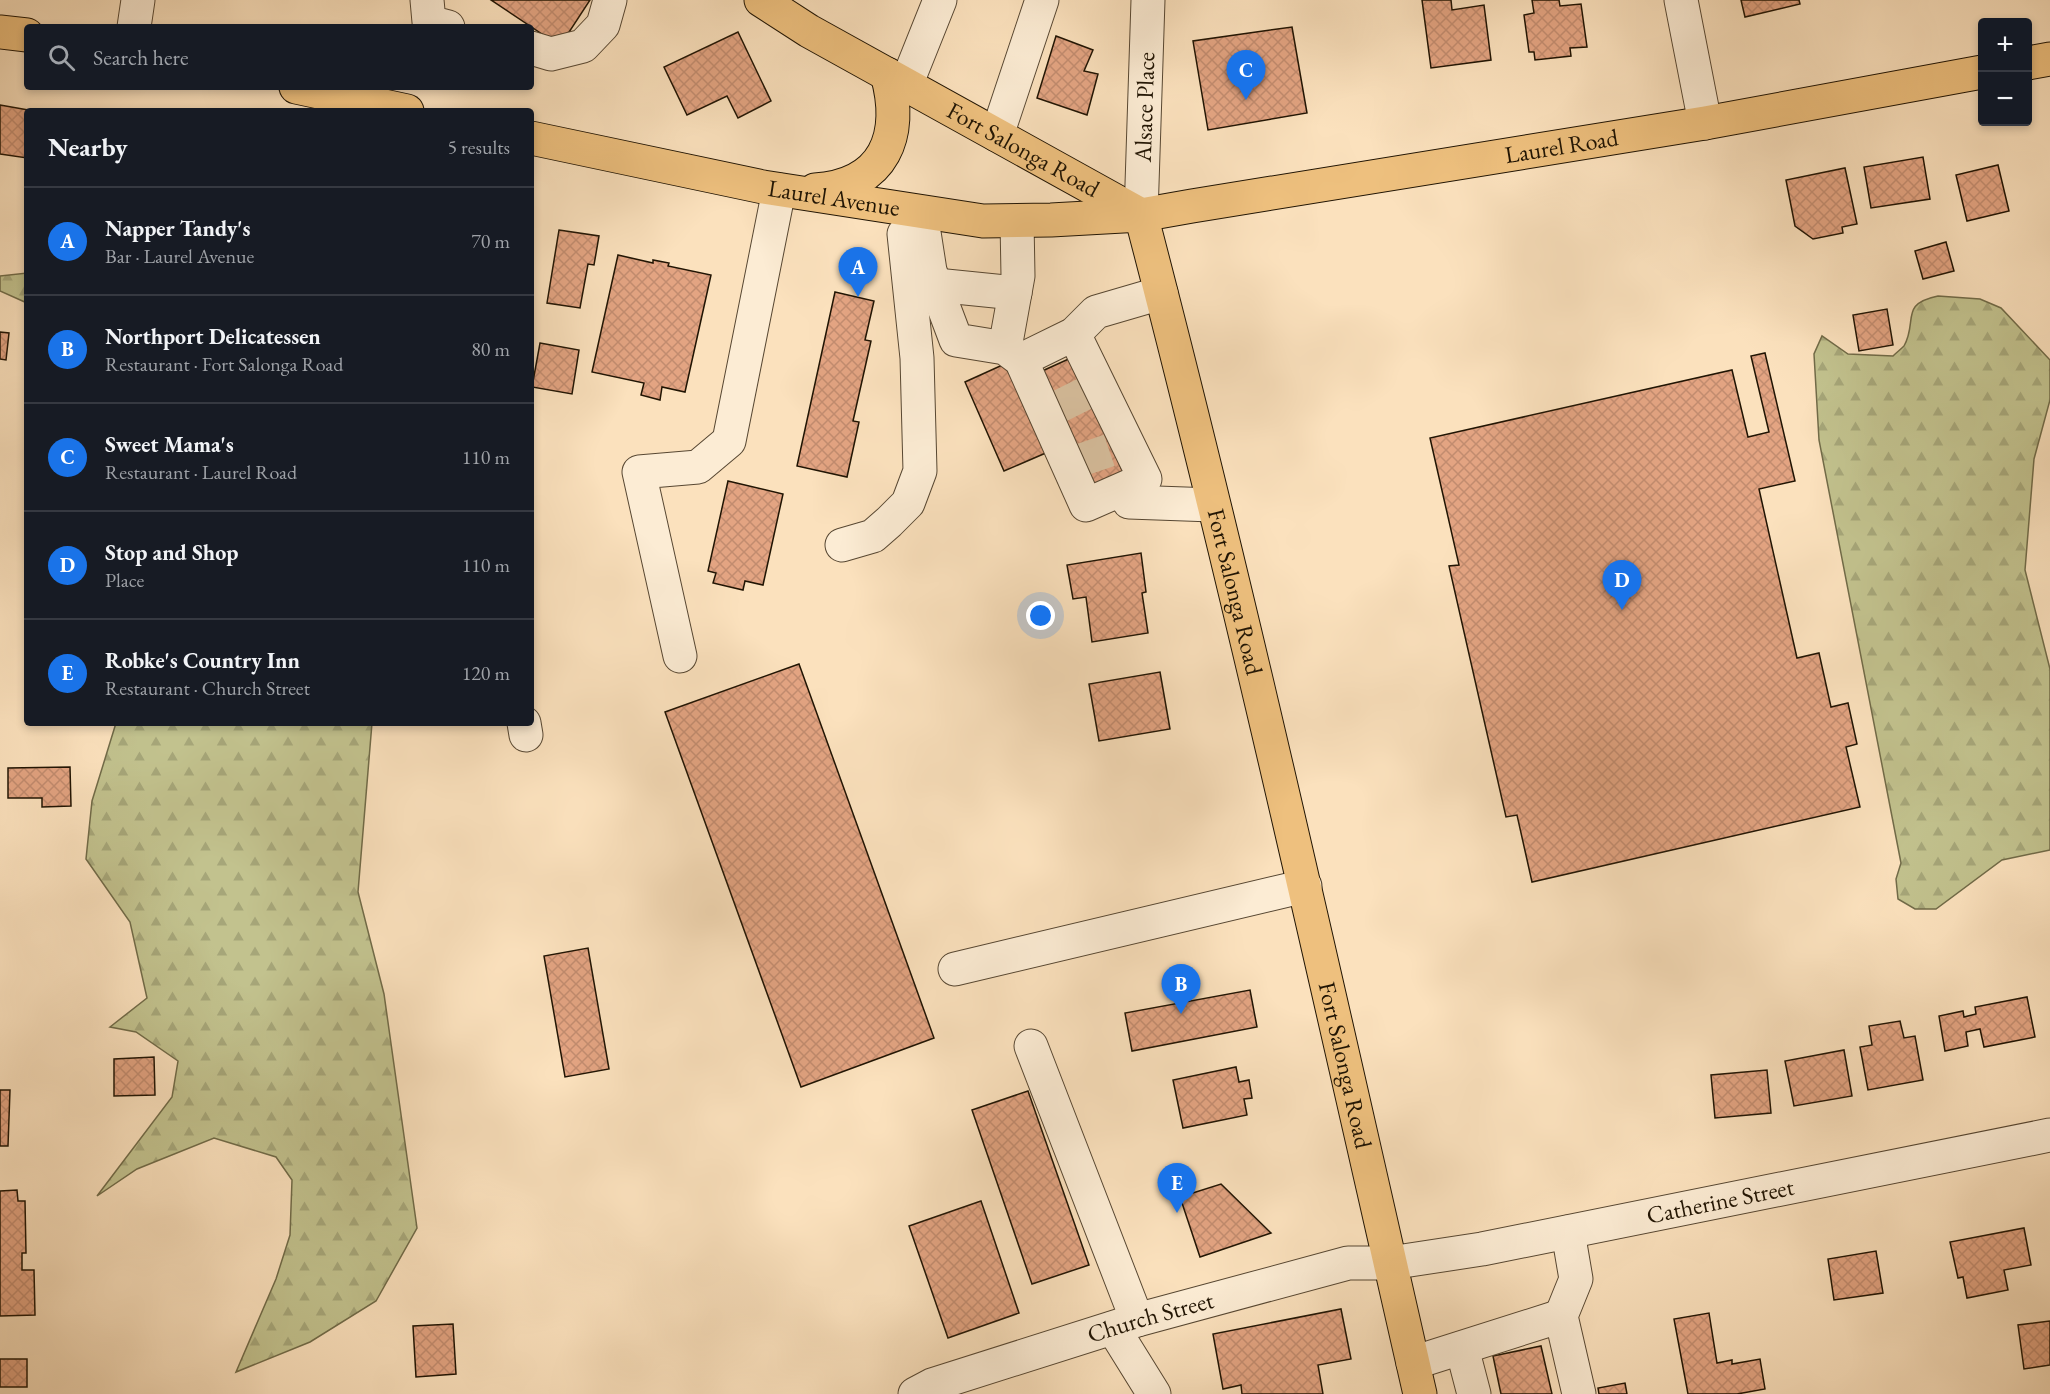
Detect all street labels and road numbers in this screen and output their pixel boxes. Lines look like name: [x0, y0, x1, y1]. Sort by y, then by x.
street label: Alsace Place: [1127, 51, 1161, 164]
street label: Fort Salonga Road: [942, 94, 1106, 204]
street label: Laurel Road: [1502, 121, 1621, 170]
street label: Laurel Avenue: [766, 172, 902, 223]
street label: Fort Salonga Road: [1201, 505, 1271, 679]
street label: Fort Salonga Road: [1312, 979, 1380, 1152]
street label: Catherine Street: [1644, 1171, 1797, 1231]
street label: Church Street: [1083, 1284, 1217, 1350]

